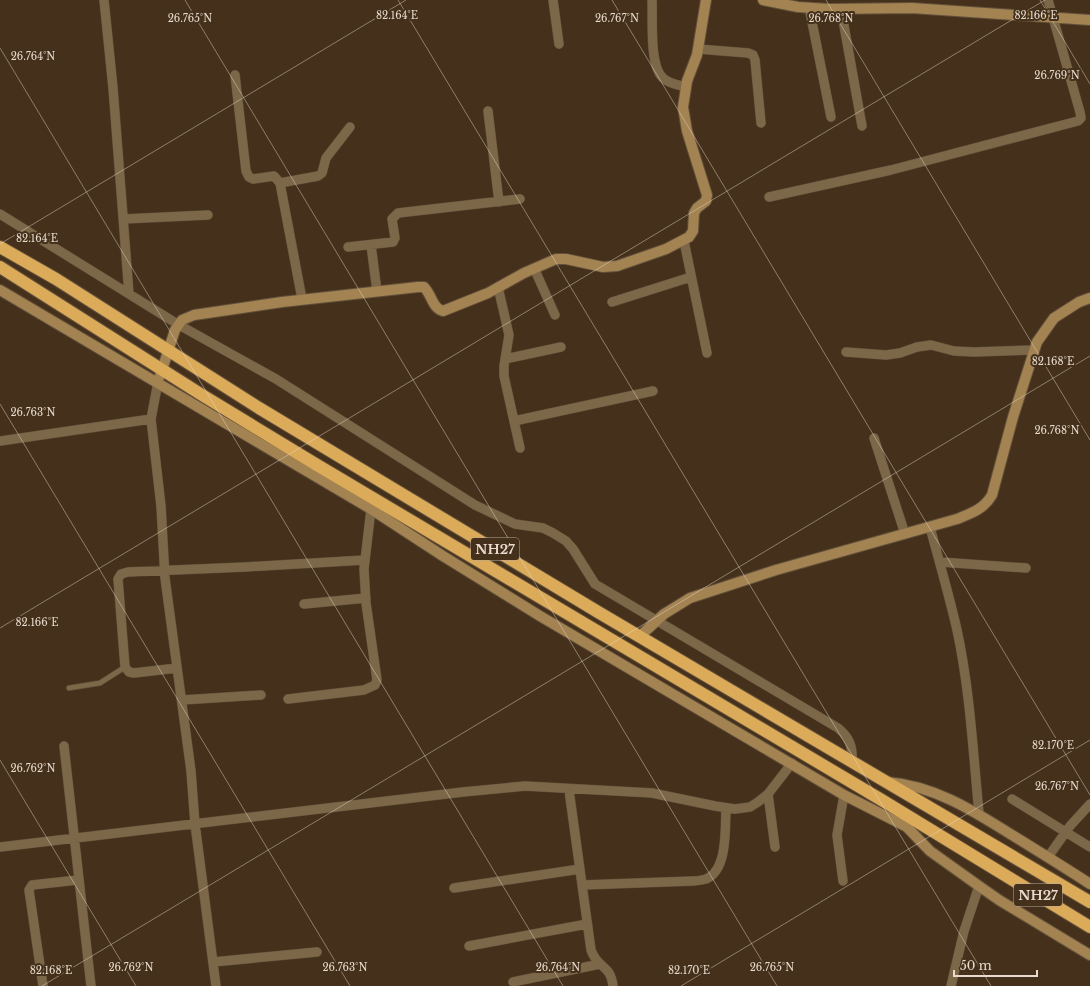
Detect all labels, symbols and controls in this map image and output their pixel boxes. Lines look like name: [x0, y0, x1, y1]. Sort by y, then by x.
text: 82.164°E: [376, 9, 418, 22]
text: 82.166°E: [1015, 9, 1057, 22]
text: 26.765°N: [168, 12, 212, 25]
text: 26.767°N: [595, 12, 639, 25]
text: 26.768°N: [808, 12, 854, 25]
text: 26.764°N: [11, 50, 55, 63]
text: 26.769°N: [1034, 69, 1080, 82]
text: 82.164°E: [16, 232, 58, 245]
text: 82.168°E: [1032, 355, 1074, 368]
text: 26.763°N: [10, 406, 56, 419]
text: 26.768°N: [1034, 424, 1080, 437]
road number: NH27: [471, 538, 519, 560]
text: 82.166°E: [16, 616, 58, 629]
text: 82.170°E: [1032, 739, 1074, 752]
text: 26.762°N: [10, 762, 56, 775]
text: 26.767°N: [1035, 780, 1079, 793]
road number: NH27: [1014, 884, 1062, 906]
scale bar: [954, 952, 1037, 978]
text: 50 m: [960, 958, 992, 973]
text: 26.762°N: [108, 961, 154, 974]
text: 26.763°N: [322, 961, 368, 974]
text: 26.764°N: [536, 961, 580, 974]
text: 26.765°N: [750, 961, 794, 974]
text: 82.168°E: [30, 964, 72, 977]
text: 82.170°E: [668, 964, 710, 977]

